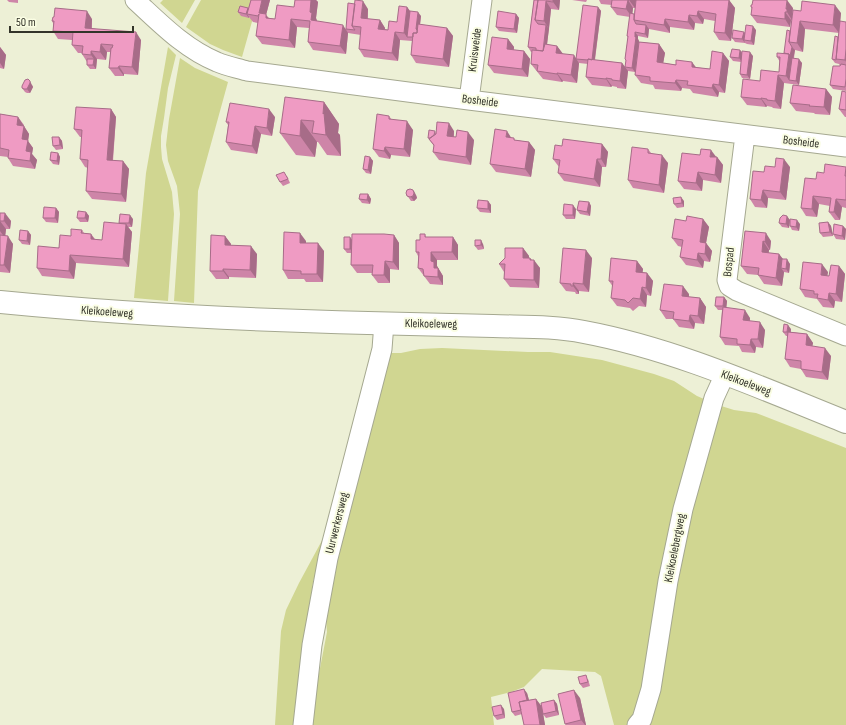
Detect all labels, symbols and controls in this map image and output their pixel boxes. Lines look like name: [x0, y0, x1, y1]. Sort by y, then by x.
scale bar: [10, 8, 133, 34]
text: 50 m: [16, 15, 36, 30]
street label: Kruisweide: [465, 27, 485, 73]
street label: Bosheide: [461, 91, 499, 111]
street label: Bosheide: [782, 132, 820, 152]
street label: Bospad: [720, 247, 738, 277]
street label: Kleikoeleweg: [80, 303, 134, 321]
street label: Kleikoeleweg: [405, 316, 457, 332]
street label: Kleikoeleweg: [719, 367, 773, 399]
street label: Uurwerkersweg: [322, 491, 352, 555]
street label: Kleikoelebergweg: [661, 512, 689, 584]

